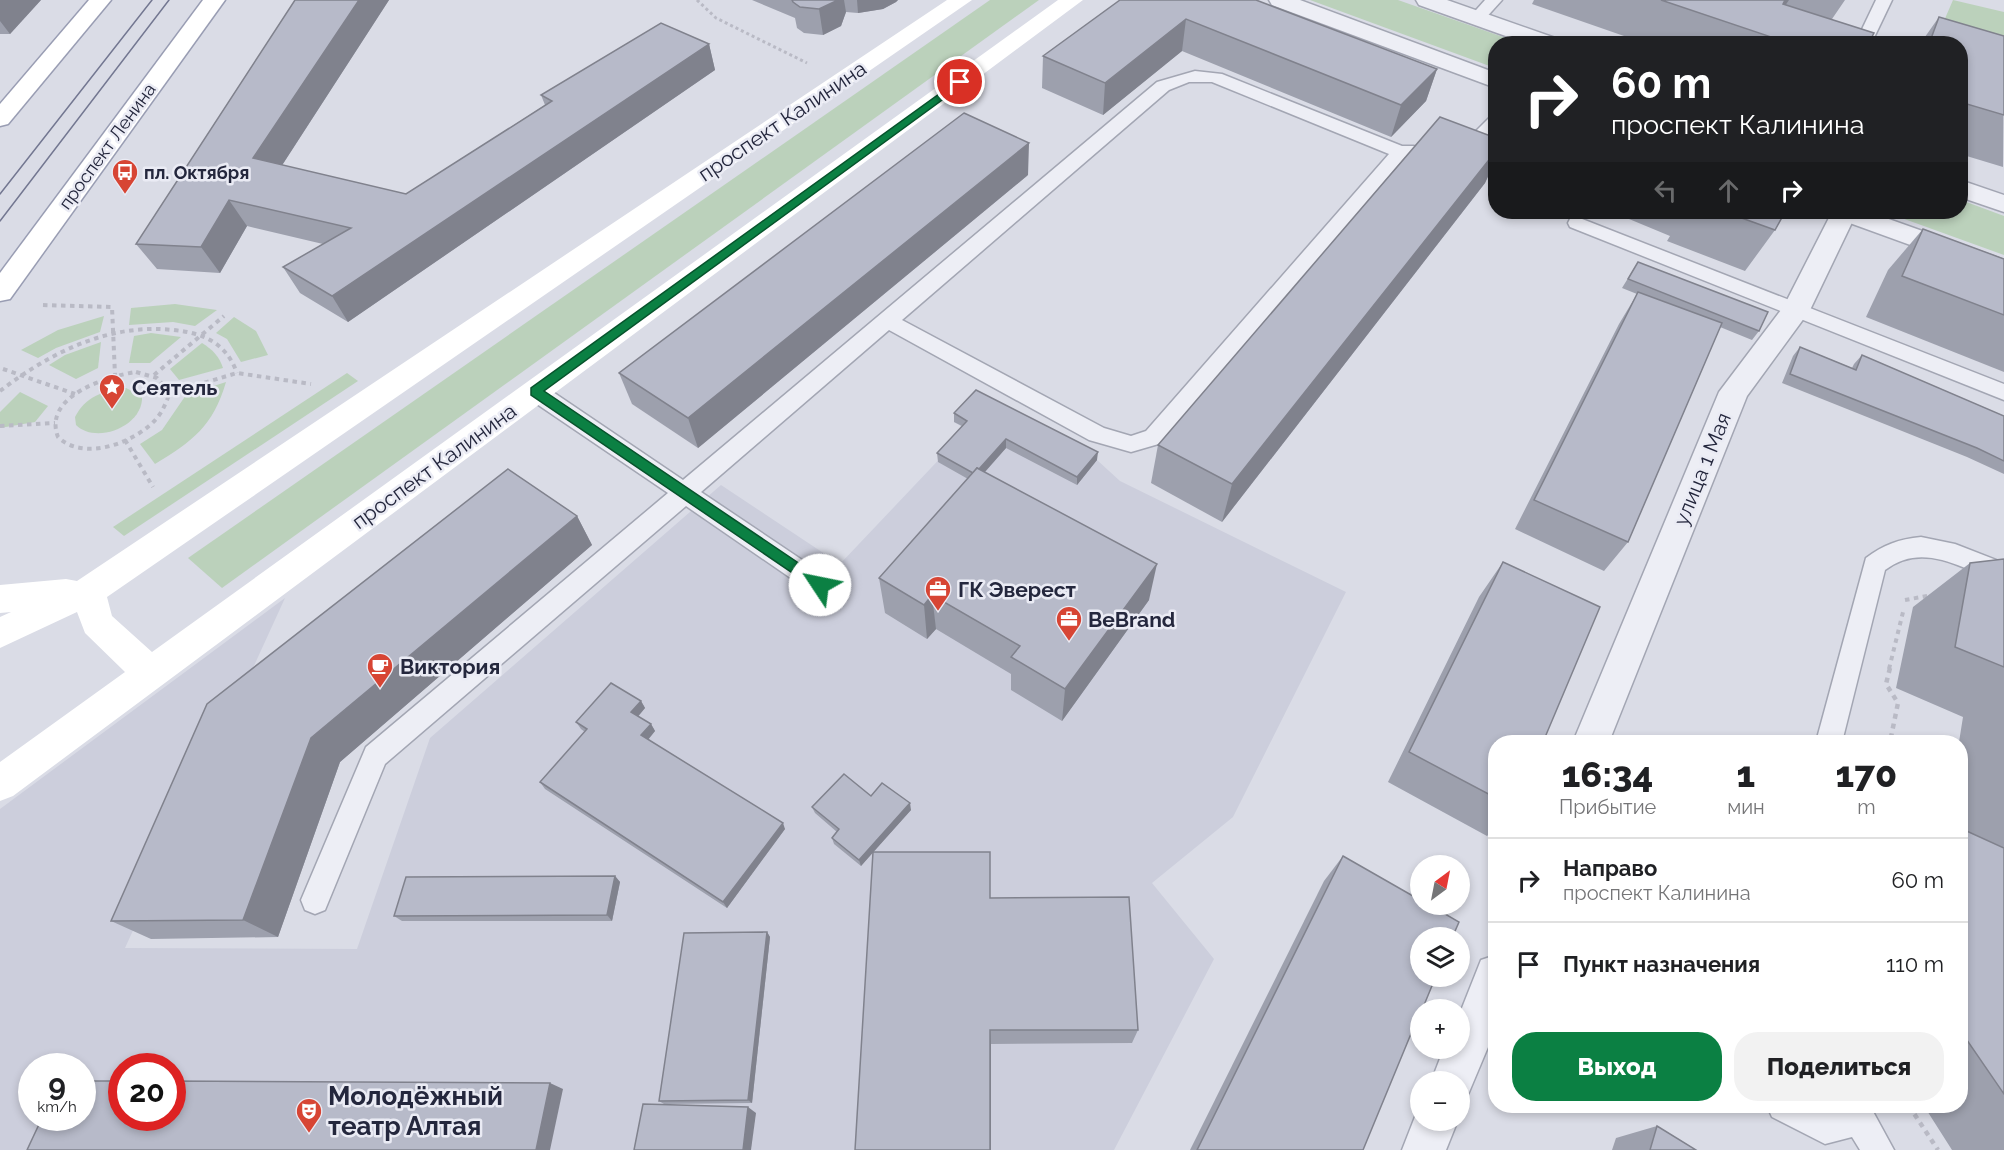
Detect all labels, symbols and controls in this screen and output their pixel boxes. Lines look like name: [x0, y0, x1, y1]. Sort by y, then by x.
street label: проспект Калинина: [693, 56, 871, 186]
pin: [934, 56, 985, 107]
text: 60 m: [1611, 59, 1711, 108]
icon: right: [1512, 60, 1590, 138]
icon: arrive: [943, 65, 976, 98]
street label: проспект Ленина: [54, 79, 160, 213]
text: проспект Калинина: [1611, 109, 1864, 140]
bus stop icon: пл. Октября: [110, 157, 140, 195]
place label: пл. Октября: [144, 162, 249, 183]
icon: left: [1649, 174, 1682, 207]
icon: ahead: [1712, 174, 1745, 207]
icon: right: [1775, 174, 1808, 207]
place icon: Сеятель: [97, 372, 127, 410]
place label: Сеятель: [132, 375, 217, 400]
street label: проспект Калинина: [347, 398, 521, 534]
street label: улица 1 Мая: [1668, 409, 1736, 529]
position arrow: [788, 553, 852, 617]
office icon: ГК Эверест: [923, 574, 953, 612]
place label: ГК Эверест: [958, 577, 1077, 602]
office icon: BeBrand: [1054, 604, 1084, 642]
place label: BeBrand: [1088, 607, 1175, 632]
cafe icon: Виктория: [365, 651, 395, 689]
place label: Виктория: [400, 654, 500, 679]
text: 16:34: [1562, 753, 1653, 795]
text: 1: [1737, 753, 1755, 795]
text: 170: [1836, 753, 1897, 795]
text: Прибытие: [1559, 795, 1656, 819]
text: мин: [1727, 795, 1765, 819]
text: m: [1857, 795, 1876, 819]
north arrow: [1410, 855, 1470, 915]
map controls: [1410, 855, 1470, 1131]
text: Направо: [1563, 855, 1657, 881]
icon: right: [1512, 864, 1545, 897]
text: 60 m: [1891, 867, 1944, 893]
text: проспект Калинина: [1563, 881, 1751, 905]
button: layers: [1410, 927, 1470, 987]
icon: arrive: [1512, 948, 1545, 981]
text: Пункт назначения: [1563, 951, 1760, 977]
text: 110 m: [1886, 951, 1944, 977]
button: +: [1410, 999, 1470, 1059]
button: Выход: [1512, 1032, 1722, 1101]
button: Поделиться: [1734, 1032, 1944, 1101]
speed limit sign: 20: [108, 1053, 186, 1131]
text: 9: [48, 1067, 66, 1102]
button: −: [1410, 1071, 1470, 1131]
place label: Молодёжный театр Алтая: [328, 1081, 503, 1141]
theatre icon: Молодёжный театр Алтая: [294, 1096, 324, 1134]
text: km/h: [37, 1098, 77, 1116]

